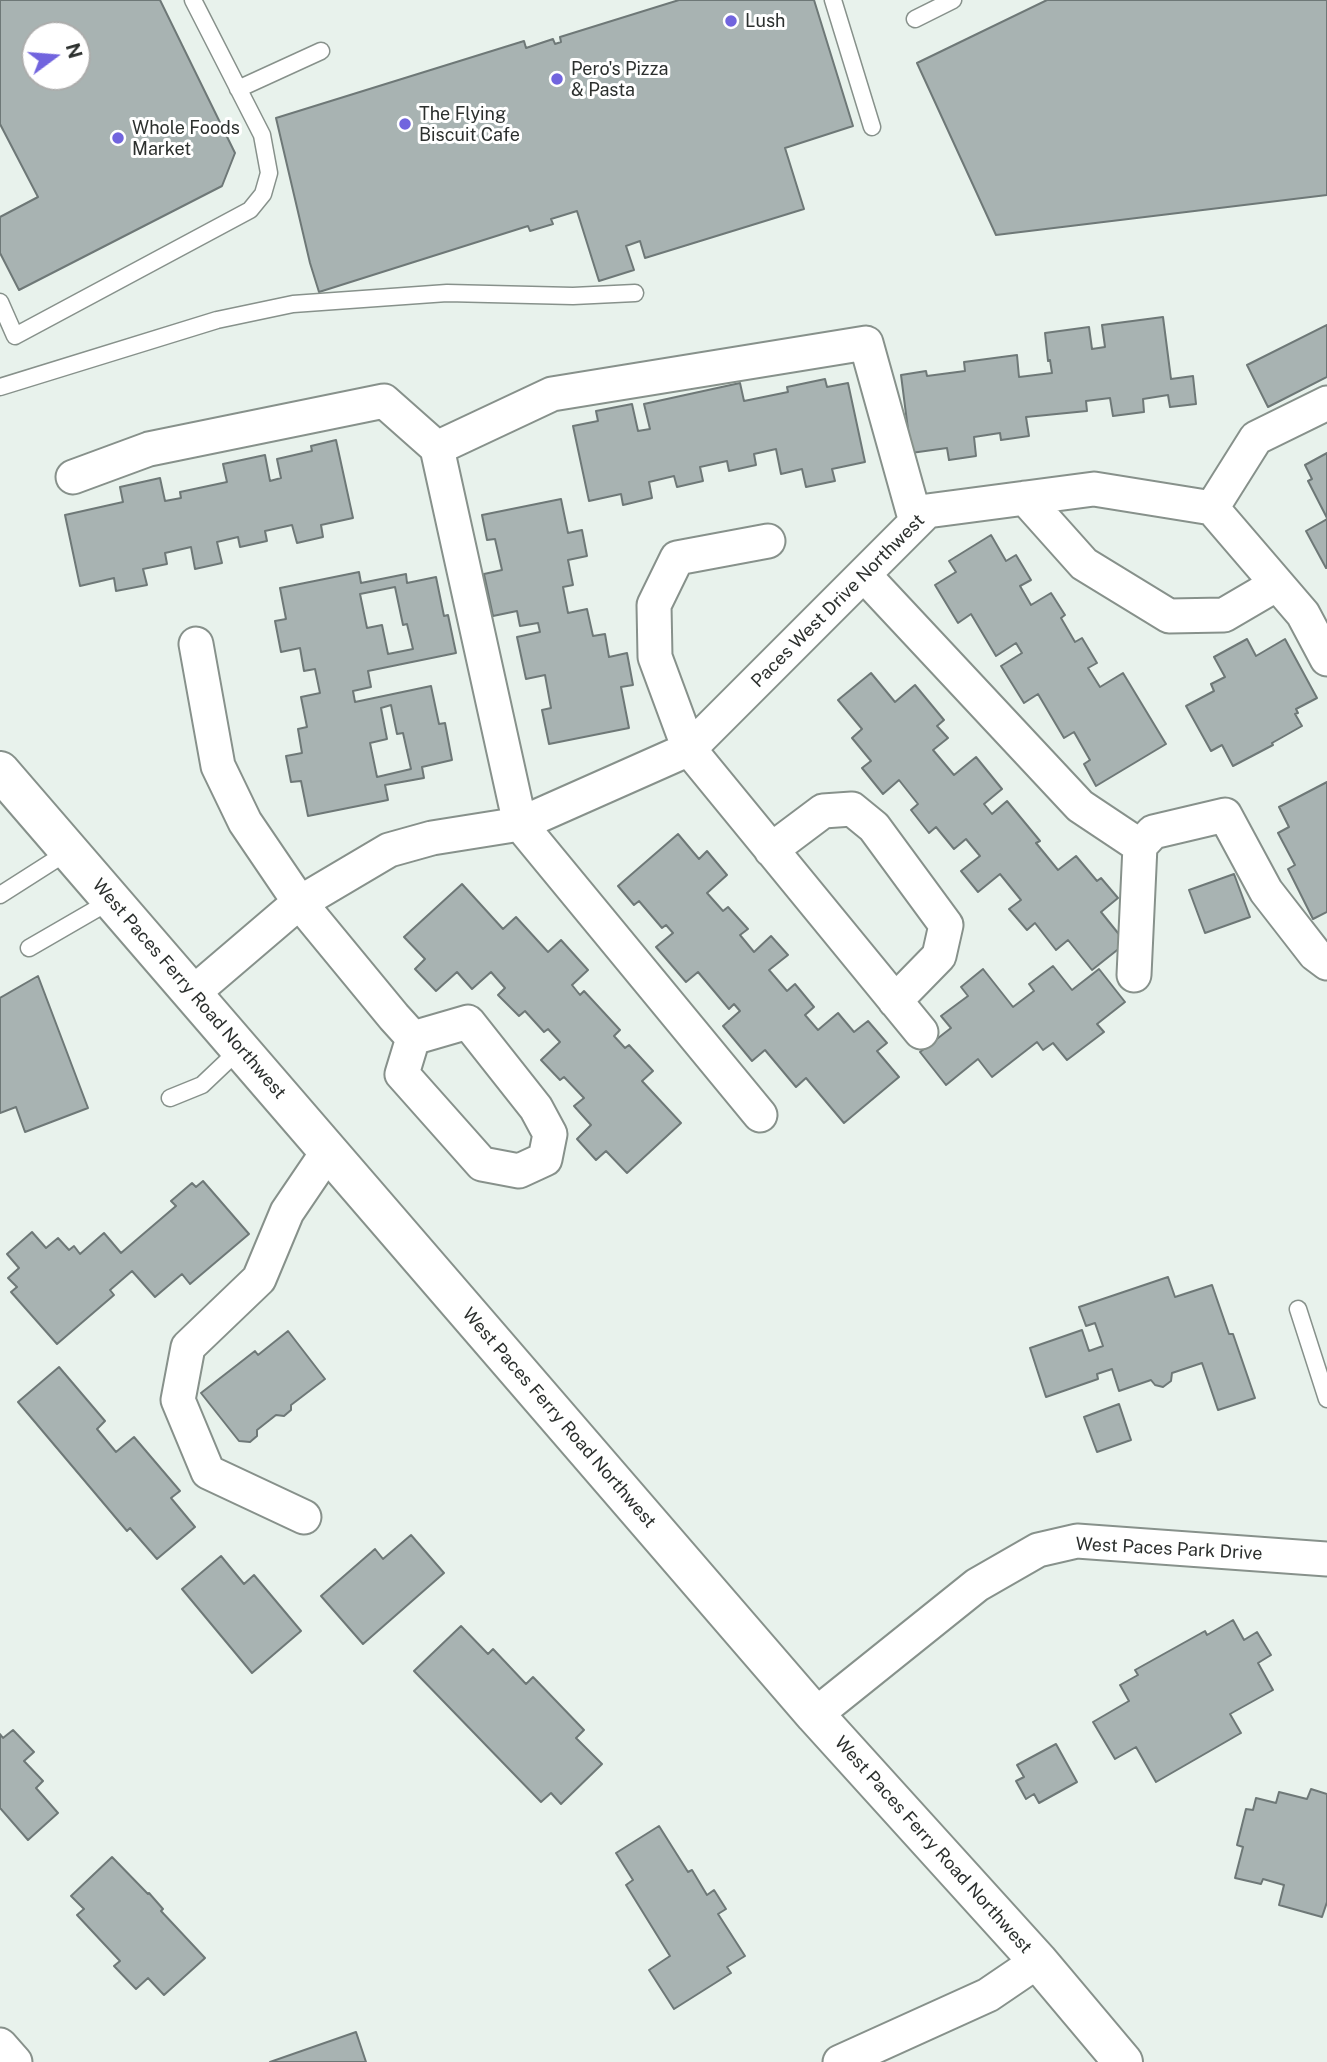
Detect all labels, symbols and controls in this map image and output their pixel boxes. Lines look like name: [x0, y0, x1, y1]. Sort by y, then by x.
place label: Lush: [745, 10, 785, 32]
marker: Lush: [723, 13, 739, 29]
north arrow: [21, 21, 91, 91]
text: N: [62, 41, 87, 61]
place label: Pero's Pizza & Pasta: [571, 58, 668, 100]
marker: Pero's Pizza & Pasta: [549, 71, 565, 87]
place label: The Flying Biscuit Cafe: [419, 103, 520, 146]
marker: The Flying Biscuit Cafe: [397, 116, 413, 132]
place label: Whole Foods Market: [132, 117, 240, 160]
marker: Whole Foods Market: [110, 130, 126, 146]
street label: Paces West Drive Northwest: [747, 510, 929, 692]
street label: West Paces Ferry Road Northwest: [87, 874, 291, 1104]
street label: West Paces Ferry Road Northwest: [457, 1303, 661, 1533]
street label: West Paces Park Drive: [1075, 1533, 1263, 1565]
street label: West Paces Ferry Road Northwest: [830, 1732, 1036, 1958]

